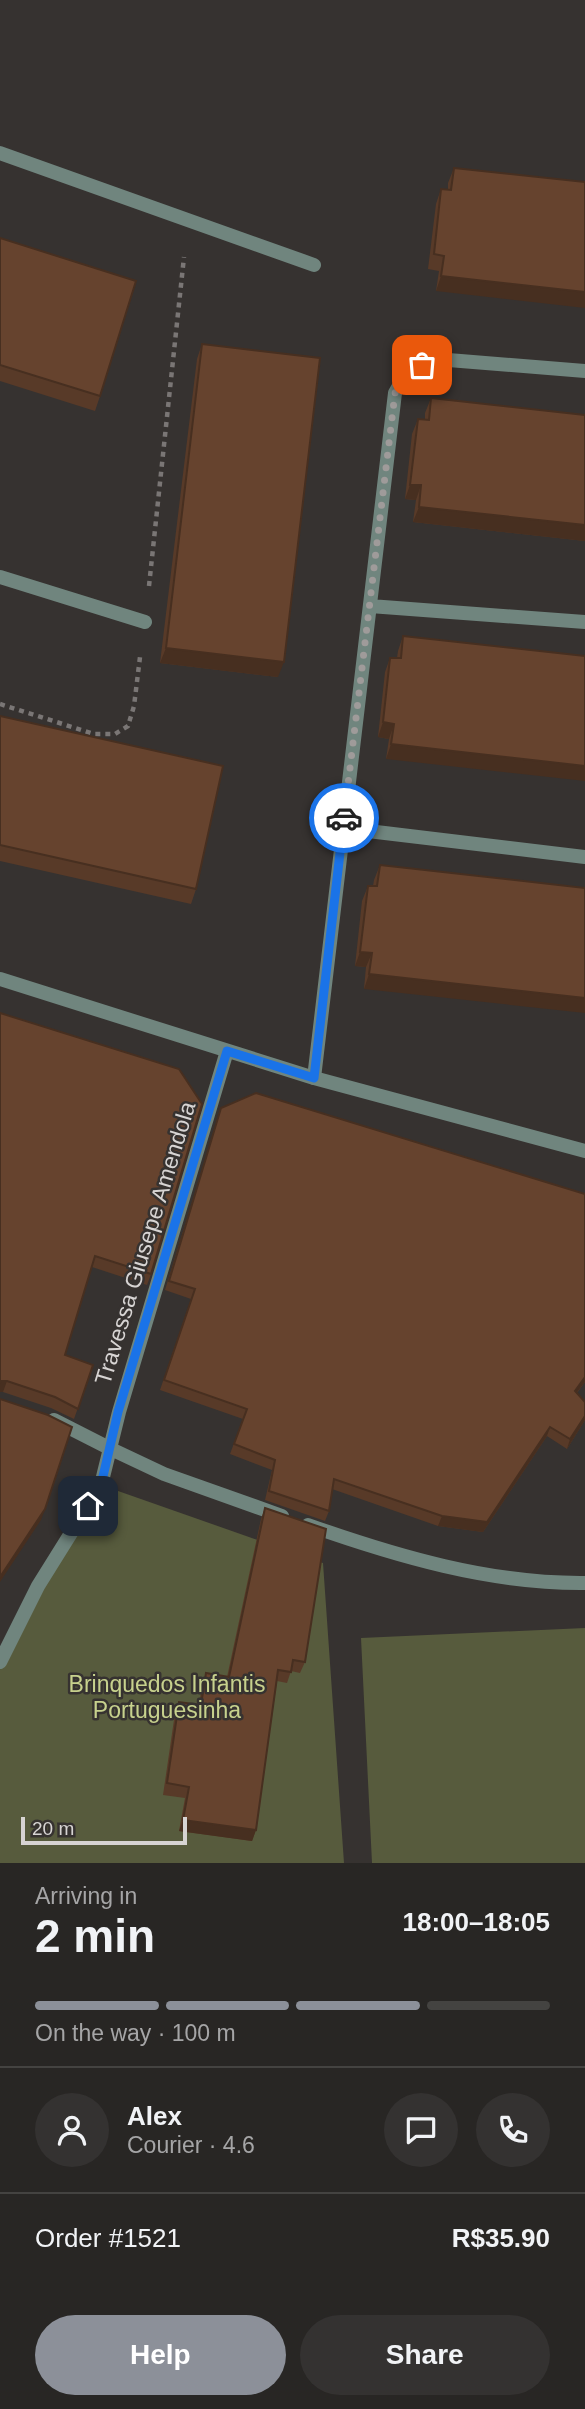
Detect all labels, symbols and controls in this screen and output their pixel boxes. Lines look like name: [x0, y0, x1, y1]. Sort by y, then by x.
pin: [392, 335, 452, 395]
icon: bag: [403, 346, 441, 384]
courier: [309, 783, 379, 853]
icon: car: [325, 799, 363, 837]
street label: Travessa Giusepe Amendola: [90, 1098, 201, 1388]
pin: [58, 1476, 118, 1536]
icon: home: [69, 1487, 107, 1525]
park label: Brinquedos Infantis Portuguesinha: [69, 1671, 265, 1723]
scale bar: [21, 1814, 187, 1846]
text: 20 m: [32, 1818, 74, 1839]
text: Arriving in: [35, 1883, 137, 1909]
text: 18:00–18:05: [403, 1907, 550, 1937]
text: 2 min: [35, 1910, 155, 1962]
text: On the way · 100 m: [35, 2020, 236, 2046]
button: person: [35, 2093, 109, 2167]
button: chat: [384, 2093, 458, 2167]
button: phone: [476, 2093, 550, 2167]
text: Alex: [127, 2101, 182, 2131]
text: Courier · 4.6: [127, 2132, 255, 2158]
text: Order #1521: [35, 2223, 181, 2253]
text: R$35.90: [452, 2223, 550, 2253]
button: Help: [35, 2315, 286, 2395]
button: Share: [300, 2315, 550, 2395]

